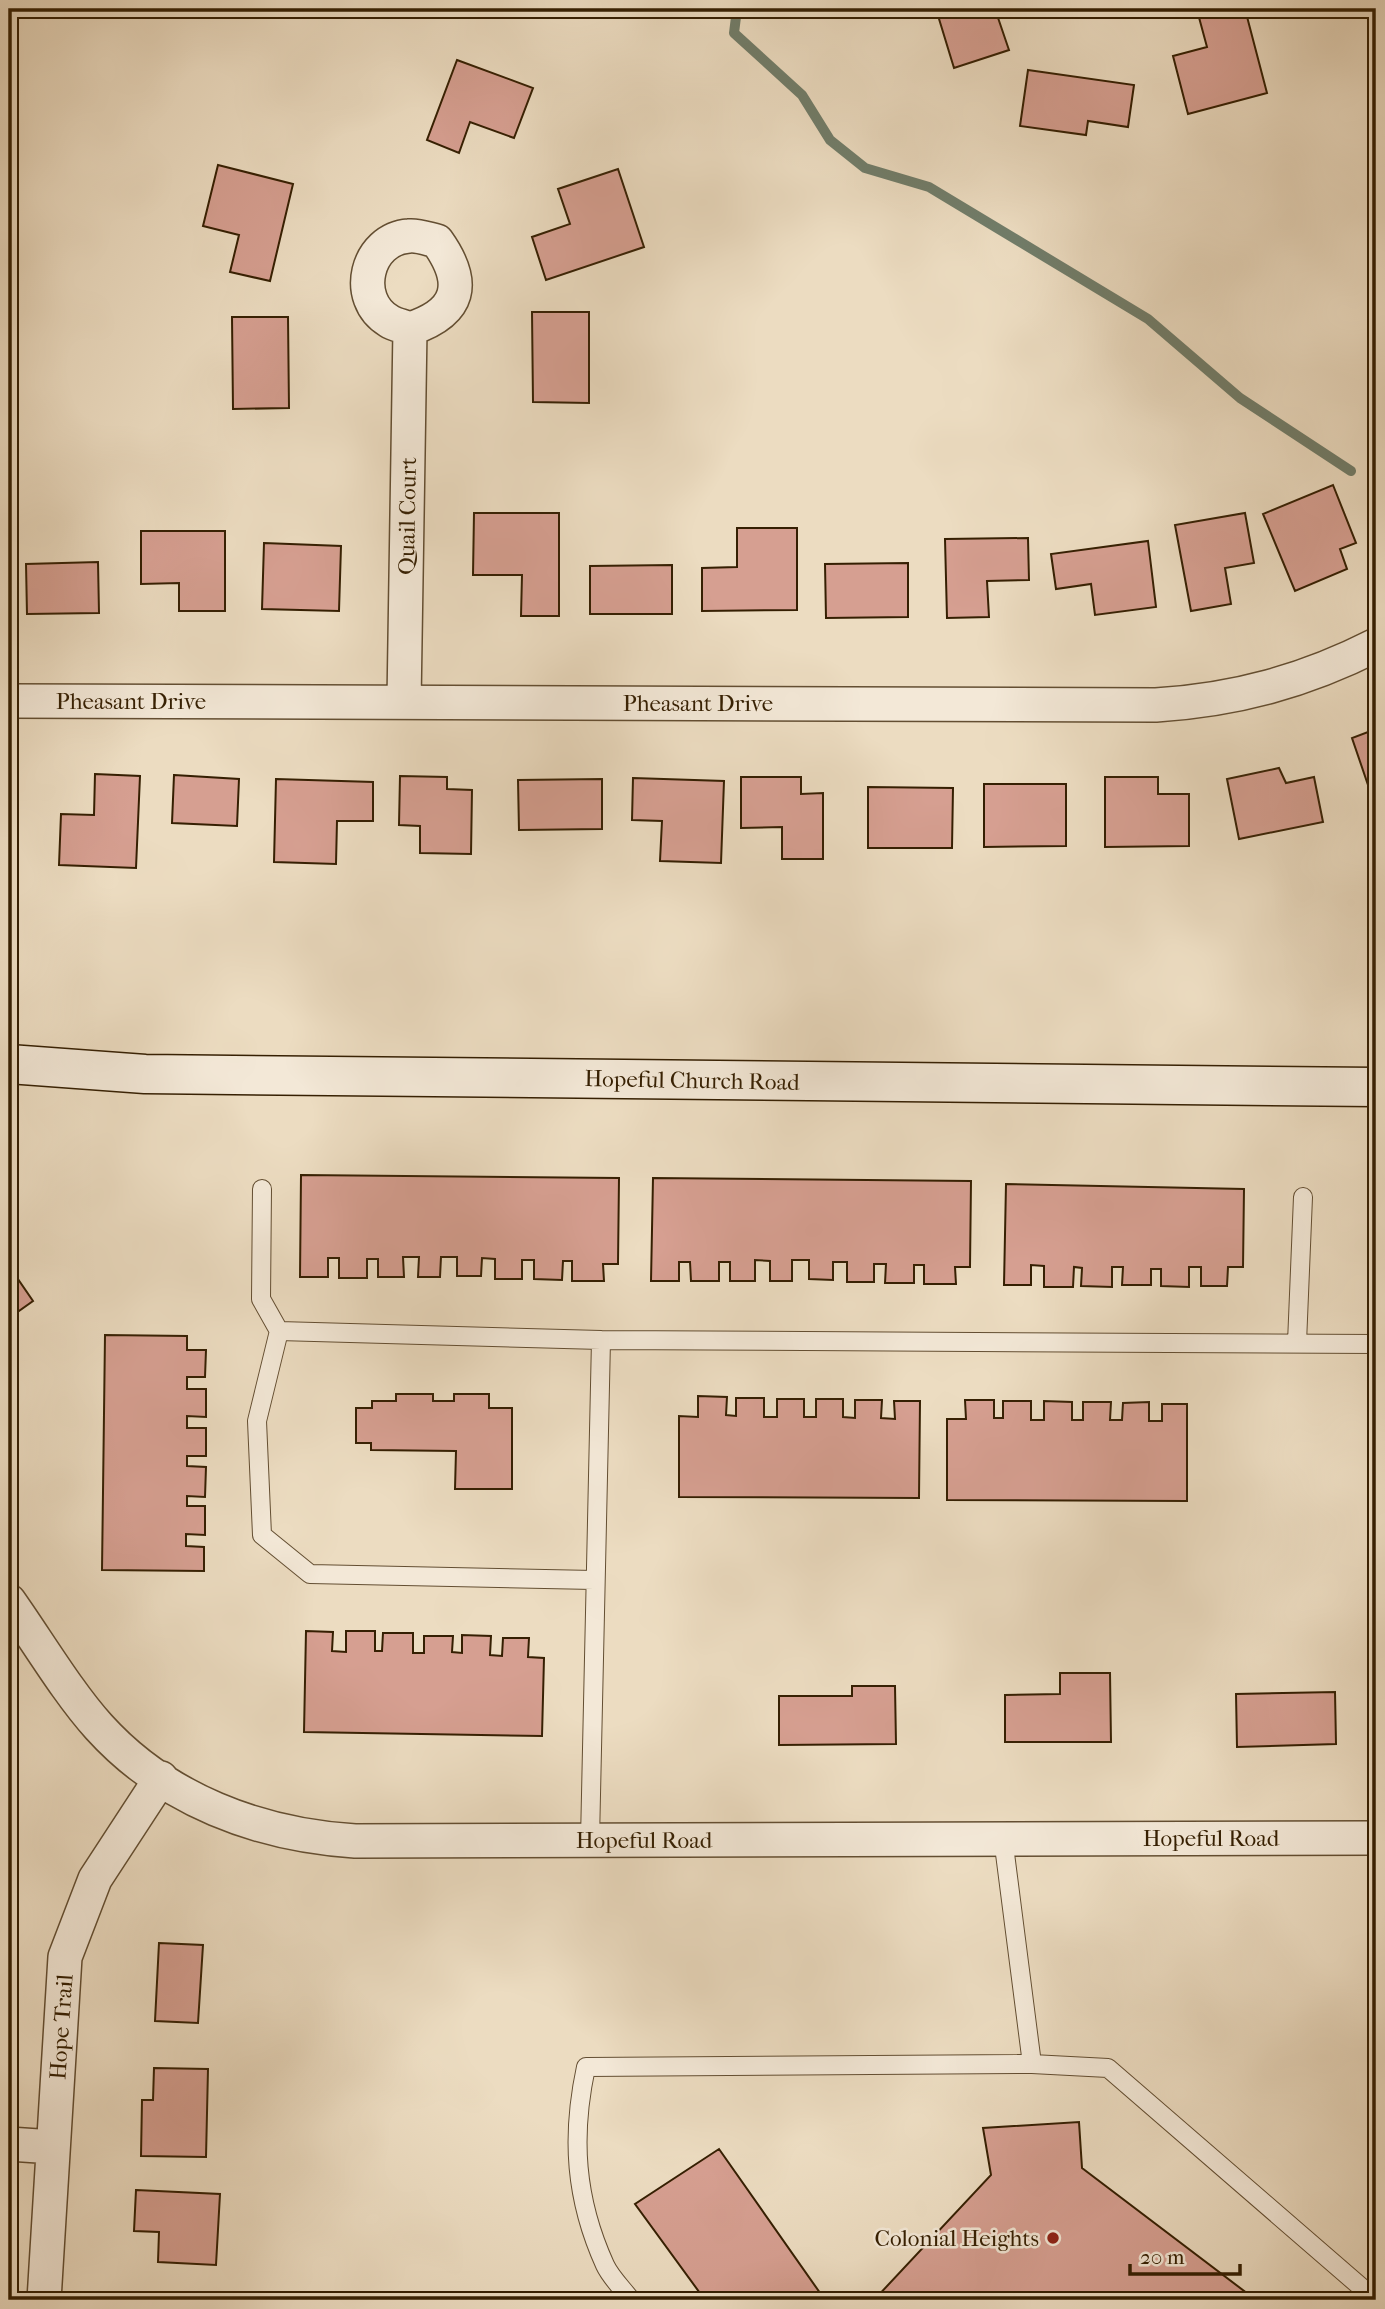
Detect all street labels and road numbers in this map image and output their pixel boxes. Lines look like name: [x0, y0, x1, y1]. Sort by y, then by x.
street label: Quail Court: [393, 457, 422, 575]
street label: Pheasant Drive: [56, 688, 206, 715]
street label: Pheasant Drive: [623, 690, 773, 717]
street label: Hopeful Church Road: [584, 1065, 800, 1096]
street label: Hopeful Road: [1143, 1825, 1280, 1852]
street label: Hopeful Road: [576, 1827, 713, 1854]
street label: Hope Trail: [44, 1973, 79, 2081]

